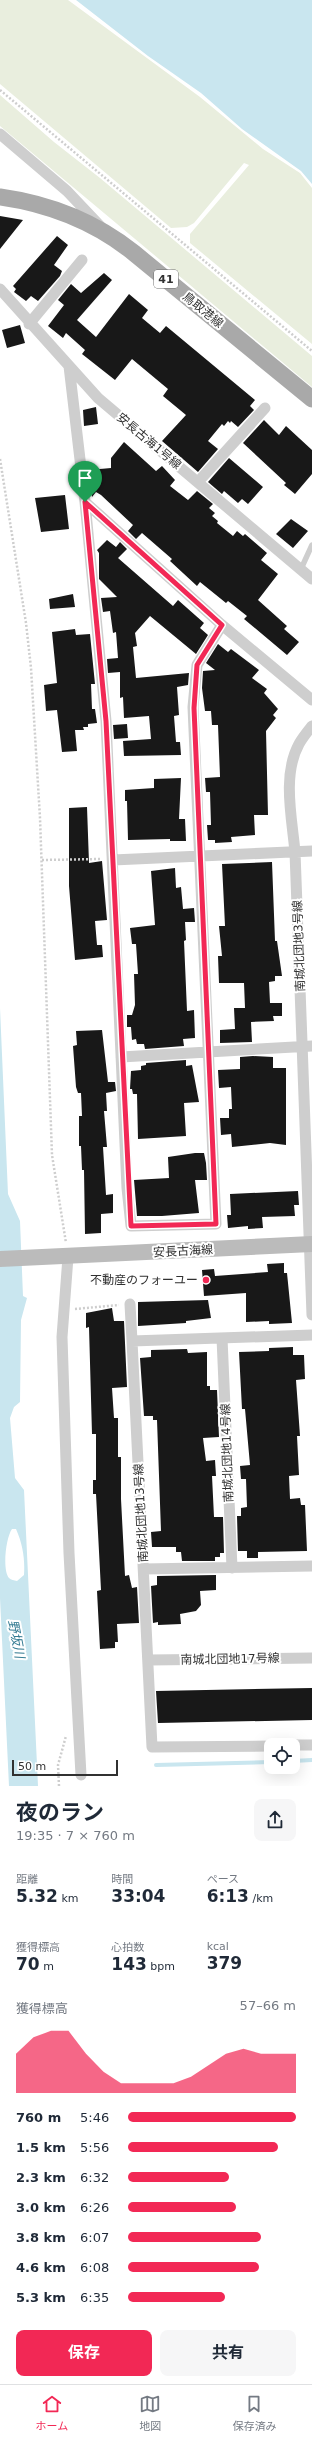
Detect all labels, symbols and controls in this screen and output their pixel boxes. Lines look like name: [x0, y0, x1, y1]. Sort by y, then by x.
road number: 41: [154, 270, 178, 288]
street label: 鳥取港線: [180, 289, 226, 331]
street label: 安長古海1号線: [114, 410, 184, 472]
pin: [68, 461, 102, 502]
icon: arrive: [74, 467, 96, 489]
street label: 南城北団地3号線: [290, 900, 308, 992]
street label: 安長古海線: [153, 1242, 213, 1260]
place label: 不動産のフォーユー: [90, 1273, 198, 1287]
marker: 不動産のフォーユー: [201, 1275, 211, 1285]
street label: 南城北団地14号線: [218, 1403, 236, 1503]
street label: 南城北団地13号線: [131, 1463, 151, 1563]
water label: 野坂川: [5, 1619, 28, 1662]
street label: 南城北団地17号線: [180, 1651, 280, 1667]
map controls: [264, 1738, 300, 1774]
button: locate: [264, 1738, 300, 1774]
scale bar: [12, 1758, 118, 1777]
text: 50 m: [18, 1760, 46, 1773]
button: share: [254, 1799, 296, 1841]
text: 夜のラン: [16, 1800, 104, 1825]
text: 19:35 · 7 × 760 m: [16, 1828, 135, 1843]
text: 距離: [16, 1873, 38, 1886]
text: 時間: [111, 1873, 133, 1886]
text: ペース: [207, 1873, 239, 1886]
text: 5.32: [16, 1886, 58, 1906]
text: 33:04: [111, 1886, 165, 1906]
text: 6:13: [207, 1886, 249, 1906]
text: km: [58, 1892, 79, 1905]
text: /km: [249, 1892, 273, 1905]
text: kcal: [207, 1940, 229, 1953]
text: 獲得標高: [16, 1941, 60, 1954]
text: 心拍数: [111, 1941, 144, 1954]
text: 379: [207, 1953, 242, 1973]
text: 70: [16, 1954, 40, 1974]
text: 143: [111, 1954, 147, 1974]
text: m: [40, 1960, 54, 1973]
text: bpm: [147, 1960, 175, 1973]
text: 57–66 m: [240, 1998, 296, 2013]
text: 獲得標高: [16, 2001, 68, 2016]
text: 760 m: [16, 2110, 61, 2125]
text: 5:46: [80, 2110, 109, 2125]
text: 1.5 km: [16, 2140, 66, 2155]
text: 5:56: [80, 2140, 109, 2155]
text: 2.3 km: [16, 2170, 66, 2185]
text: 6:32: [80, 2170, 109, 2185]
text: 3.0 km: [16, 2200, 66, 2215]
text: 6:26: [80, 2200, 109, 2215]
text: 3.8 km: [16, 2230, 66, 2245]
text: 6:07: [80, 2230, 109, 2245]
text: 4.6 km: [16, 2260, 66, 2275]
text: 6:08: [80, 2260, 109, 2275]
text: 5.3 km: [16, 2290, 66, 2305]
text: 6:35: [80, 2290, 109, 2305]
button: 保存: [16, 2330, 152, 2376]
button: 共有: [160, 2330, 296, 2376]
tab: ホーム: [36, 2393, 68, 2433]
tab: 地図: [139, 2393, 161, 2433]
tab: 保存済み: [232, 2393, 276, 2433]

